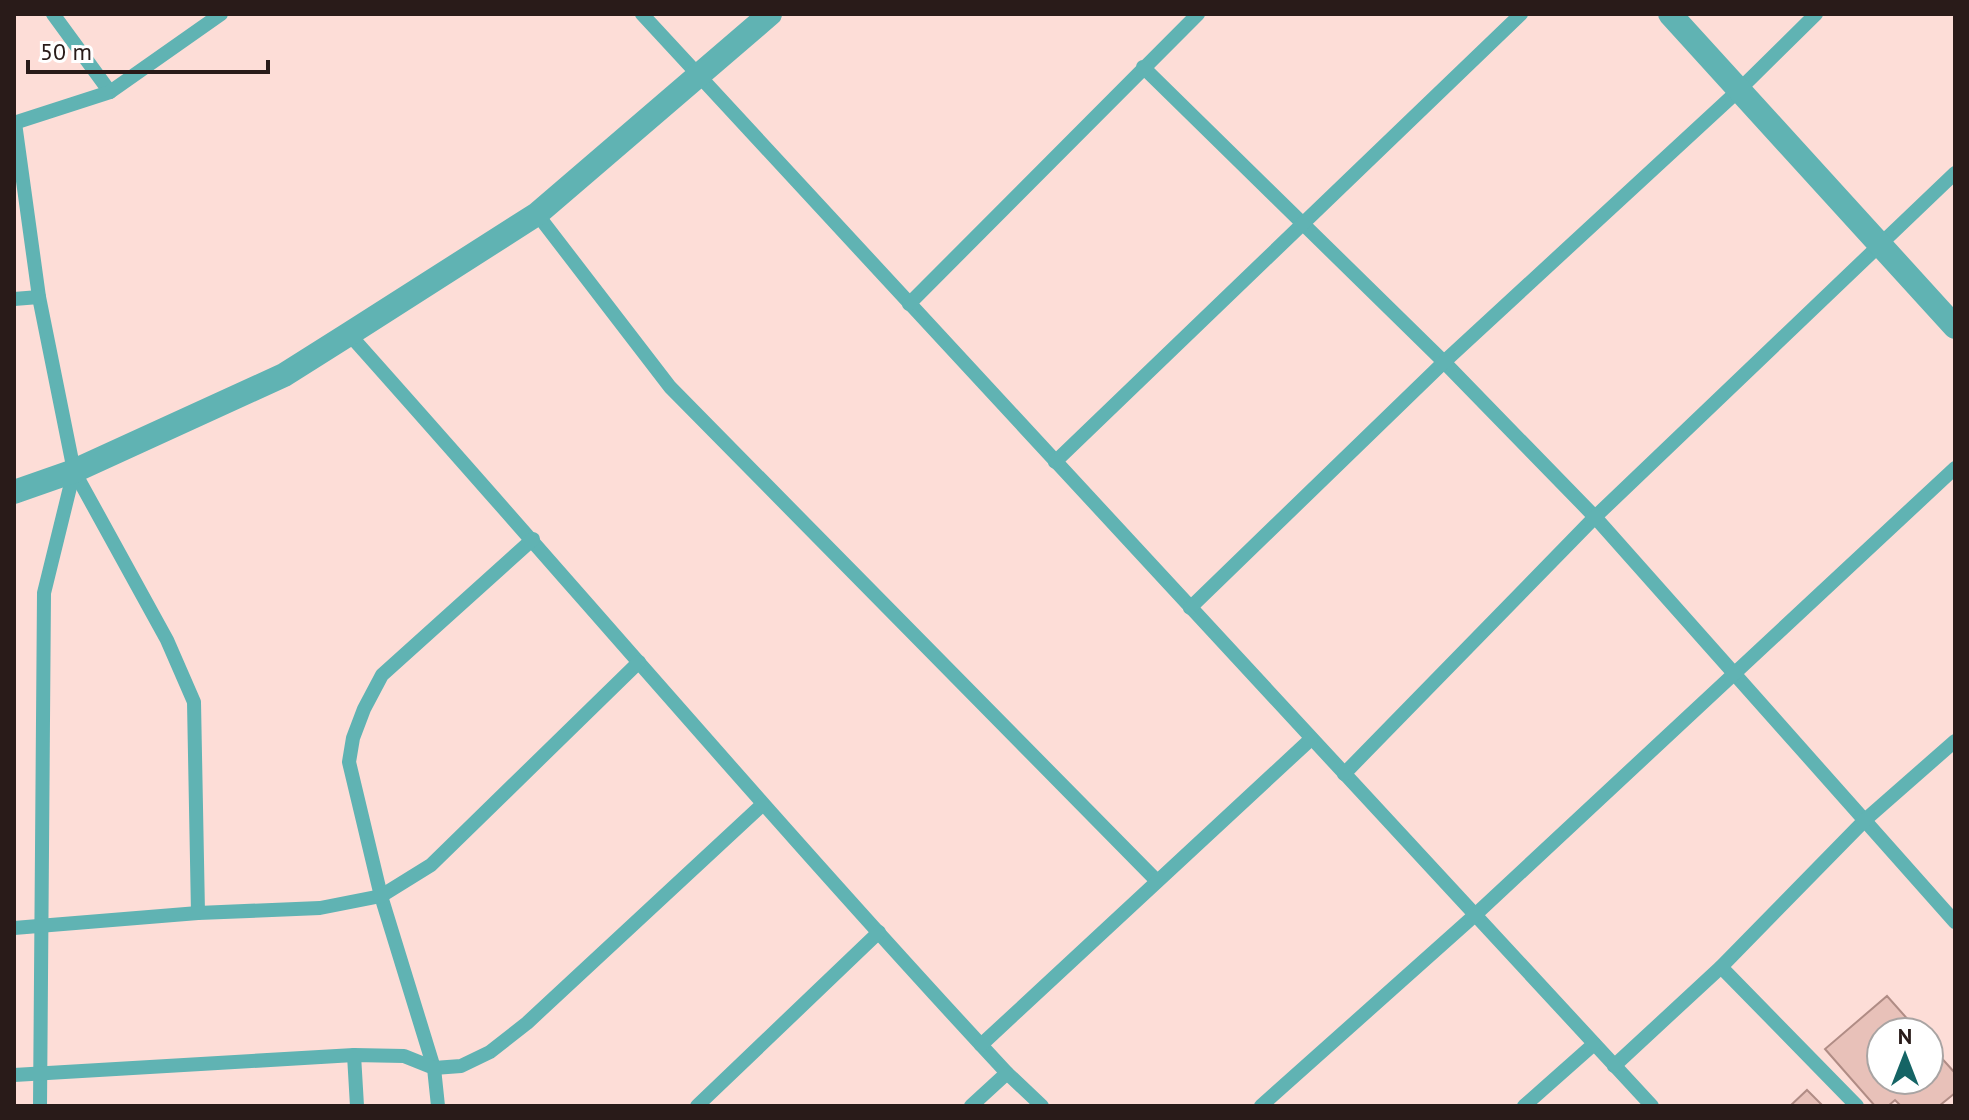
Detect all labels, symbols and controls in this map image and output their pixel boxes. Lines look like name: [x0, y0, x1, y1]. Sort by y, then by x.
scale bar: [28, 24, 268, 74]
text: 50 m: [40, 36, 92, 67]
north arrow: [1865, 1016, 1945, 1096]
text: N: [1898, 1022, 1912, 1050]

